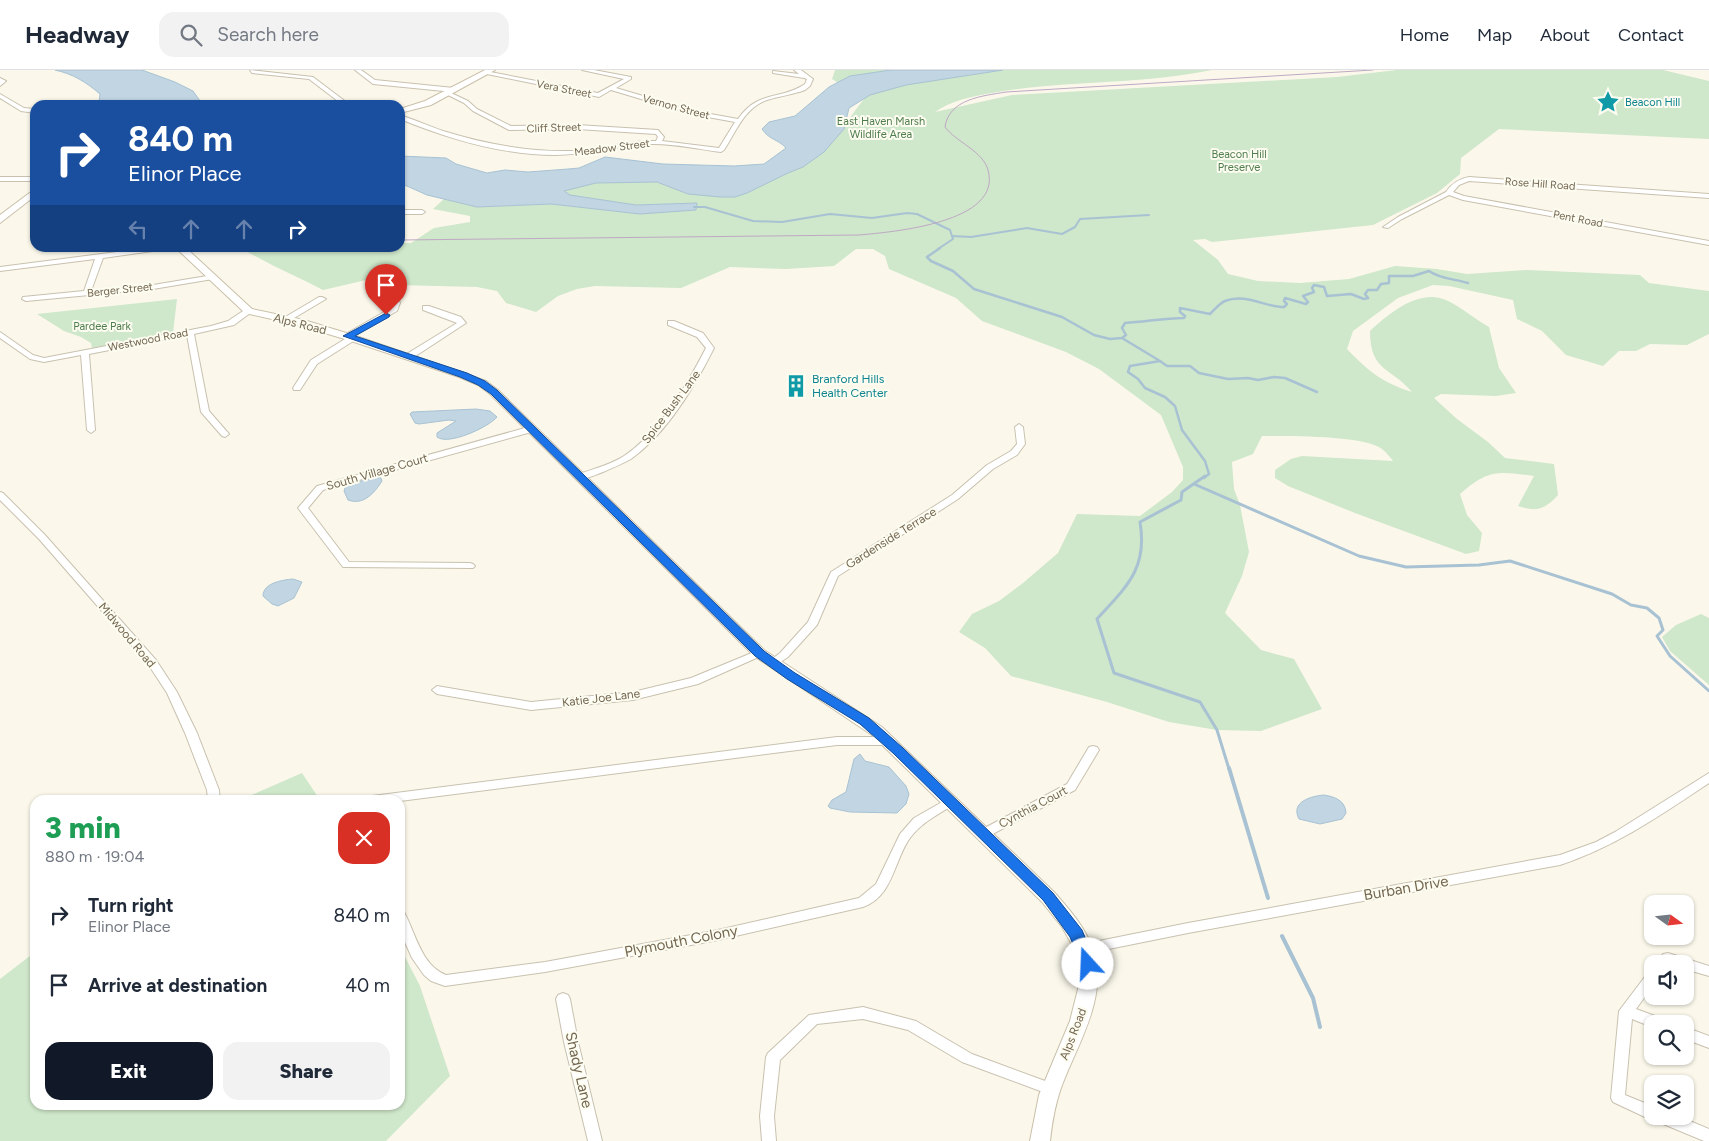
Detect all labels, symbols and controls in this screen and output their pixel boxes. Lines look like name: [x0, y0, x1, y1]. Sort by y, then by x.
search box: [159, 12, 509, 57]
text: Headway: [25, 20, 129, 49]
icon: search: [177, 21, 205, 49]
text: Search here: [217, 23, 319, 46]
text: Home: [1400, 24, 1449, 46]
text: Map: [1477, 24, 1512, 46]
text: About: [1540, 24, 1590, 46]
text: Contact: [1618, 24, 1684, 46]
street label: Vera Street: [535, 77, 593, 101]
place icon: Beacon Hill: [1595, 89, 1621, 115]
street label: Vernon Street: [641, 92, 711, 122]
place label: Beacon Hill: [1625, 96, 1680, 109]
park label: East Haven Marsh Wildlife Area: [837, 115, 925, 141]
text: 840 m: [128, 118, 233, 160]
icon: right: [45, 120, 110, 185]
street label: Cliff Street: [527, 121, 581, 135]
street label: Meadow Street: [574, 137, 650, 159]
park label: Beacon Hill Preserve: [1211, 148, 1267, 174]
text: Elinor Place: [128, 160, 242, 187]
street label: Rose Hill Road: [1504, 175, 1576, 193]
street label: Pent Road: [1552, 208, 1604, 230]
icon: left: [124, 215, 152, 243]
icon: ahead: [177, 215, 205, 243]
icon: ahead: [230, 215, 258, 243]
icon: right: [283, 215, 311, 243]
pin: [365, 264, 407, 315]
icon: arrive: [372, 271, 400, 299]
street label: Berger Street: [86, 280, 154, 300]
street label: Alps Road: [272, 311, 328, 337]
park label: Pardee Park: [73, 320, 132, 333]
street label: Westwood Road: [107, 326, 189, 354]
street label: Spice Bush Lane: [639, 367, 703, 446]
place label: Branford Hills Health Center: [812, 372, 888, 400]
building icon: Branford Hills Health Center: [783, 373, 809, 399]
street label: South Village Court: [325, 451, 430, 493]
street label: Gardenside Terrace: [843, 504, 939, 572]
street label: Midwood Road: [96, 600, 158, 670]
street label: Katie Joe Lane: [561, 686, 641, 710]
street label: Cynthia Court: [996, 783, 1070, 831]
text: 3 min: [45, 809, 121, 846]
button: close: [338, 812, 390, 864]
text: 880 m · 19:04: [45, 847, 144, 866]
street label: Burban Drive: [1362, 872, 1450, 904]
text: Turn right: [88, 894, 174, 917]
north arrow: [1644, 895, 1694, 945]
map controls: [1644, 895, 1694, 1125]
icon: right: [45, 901, 73, 929]
text: 840 m: [333, 904, 390, 927]
text: Elinor Place: [88, 917, 171, 936]
street label: Plymouth Colony: [623, 921, 739, 961]
position arrow: [1061, 937, 1113, 989]
button: sound: [1644, 955, 1694, 1005]
icon: arrive: [45, 971, 73, 999]
text: Arrive at destination: [88, 974, 267, 997]
text: 40 m: [345, 974, 390, 997]
street label: Alps Road: [1057, 1006, 1089, 1062]
button: search: [1644, 1015, 1694, 1065]
street label: Shady Lane: [561, 1030, 597, 1110]
button: Exit: [45, 1042, 213, 1100]
button: Share: [223, 1042, 390, 1100]
button: layers: [1644, 1075, 1694, 1125]

